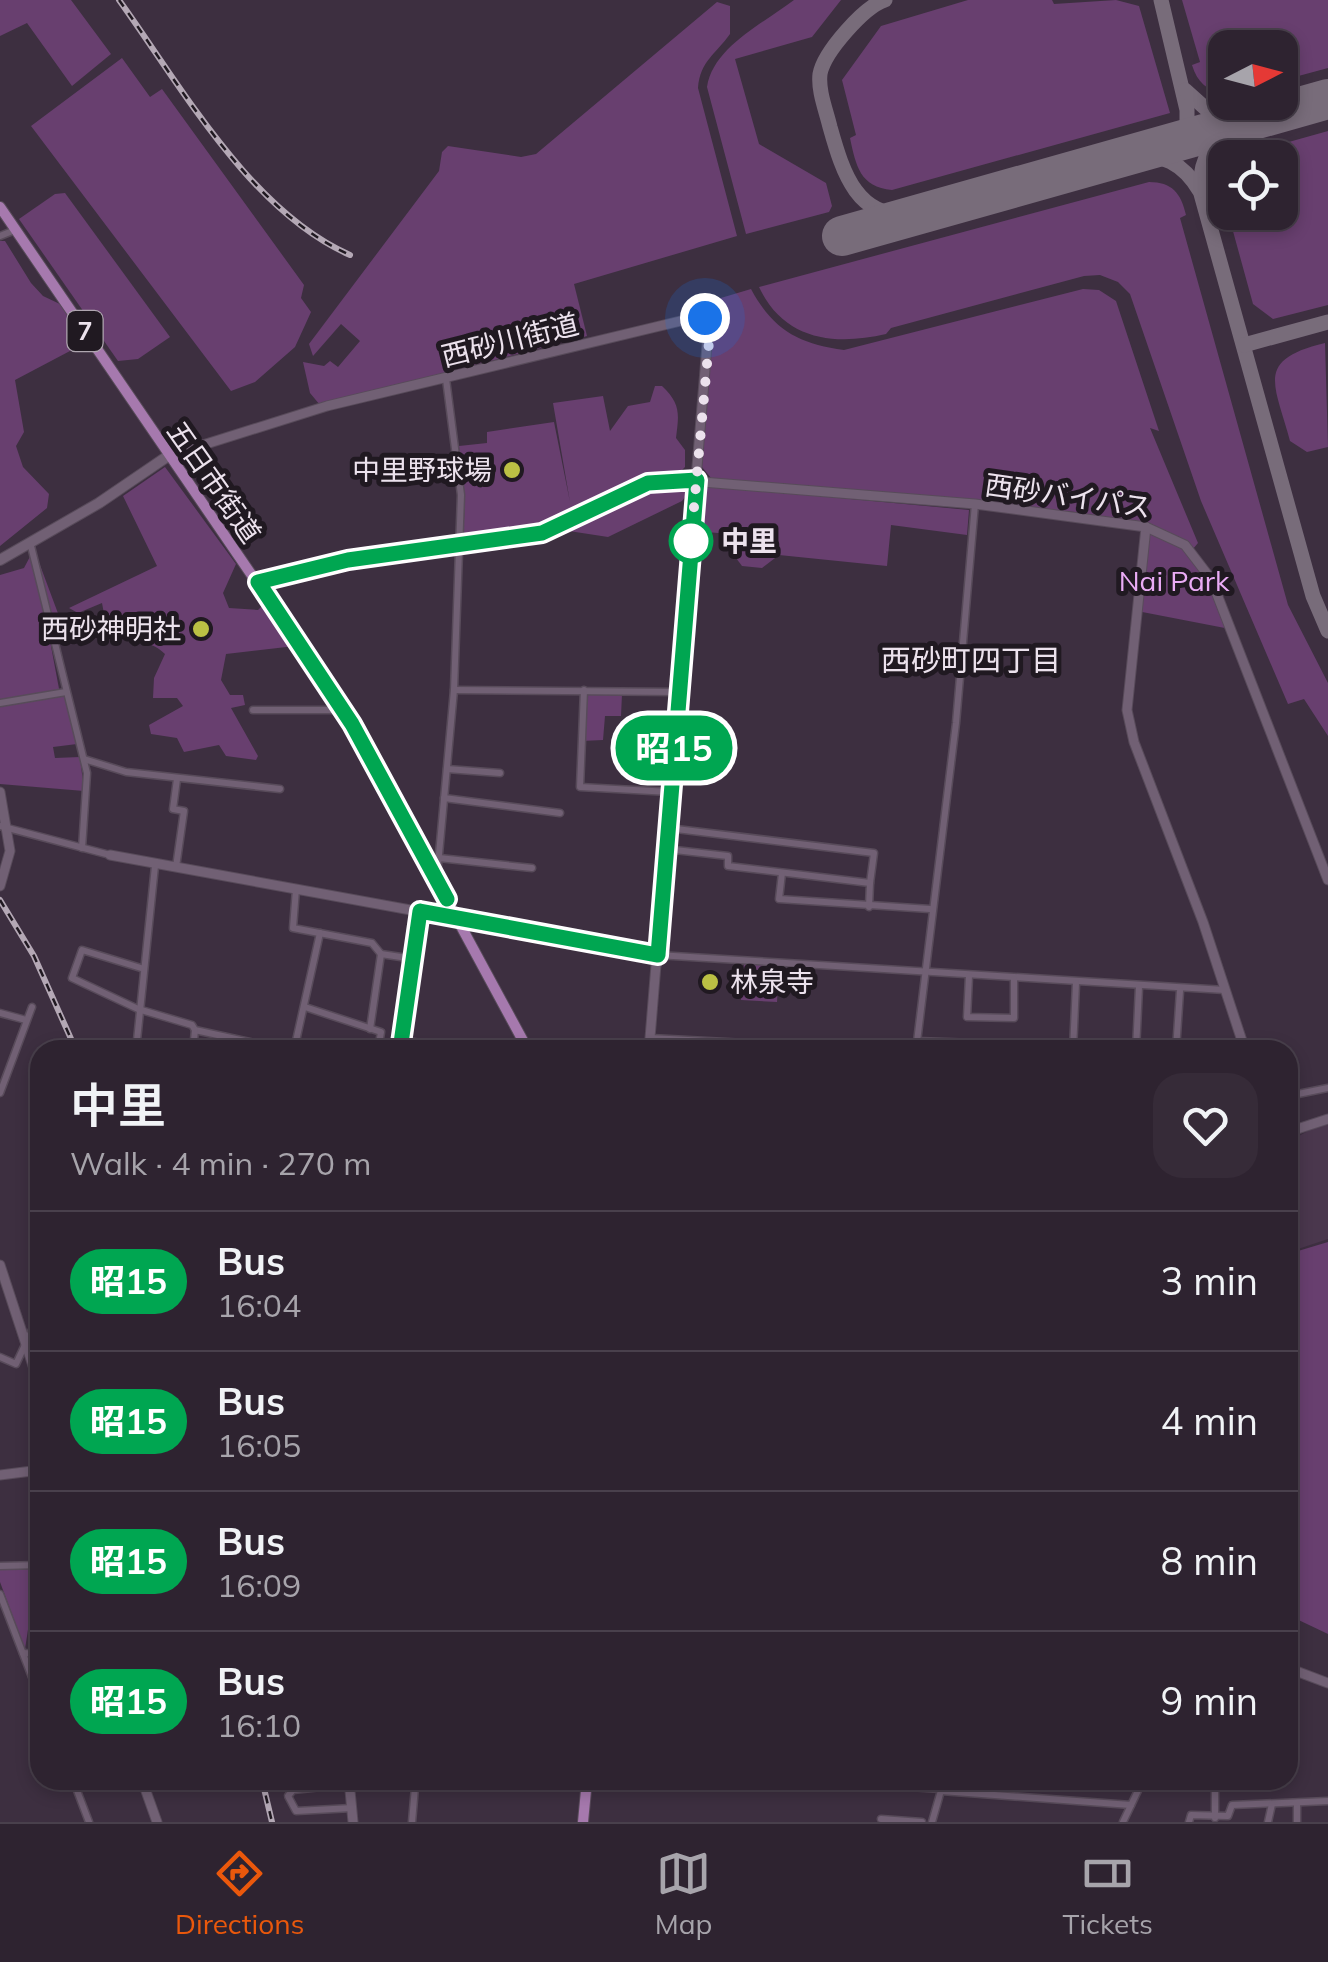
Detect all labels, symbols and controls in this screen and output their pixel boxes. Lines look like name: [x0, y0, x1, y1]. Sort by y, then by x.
north arrow: [1208, 30, 1298, 120]
map controls: [1208, 30, 1298, 230]
button: locate: [1208, 140, 1298, 230]
your location: [680, 293, 730, 343]
street label: 西砂川街道: [438, 306, 582, 373]
road number: 7: [68, 311, 102, 351]
street label: 五日市街道: [160, 414, 269, 549]
place label: 中里野球場: [352, 452, 492, 487]
marker: 中里野球場: [501, 459, 523, 481]
street label: 西砂バイパス: [983, 467, 1153, 524]
marker: 中里: [670, 520, 712, 562]
place label: 中里: [721, 523, 777, 558]
park label: Nai Park: [1119, 563, 1230, 598]
place label: 西砂神明社: [41, 611, 181, 646]
marker: 西砂神明社: [190, 618, 212, 640]
district label: 西砂町四丁目: [881, 641, 1061, 679]
line badge: 昭15: [616, 716, 732, 780]
text: 昭15: [635, 726, 713, 770]
place label: 林泉寺: [730, 964, 814, 999]
marker: 林泉寺: [699, 971, 721, 993]
button: heart: [1153, 1073, 1258, 1178]
text: 中里: [70, 1075, 166, 1135]
text: Walk · 4 min · 270 m: [70, 1143, 371, 1183]
text: Bus: [217, 1237, 285, 1285]
text: 3 min: [1161, 1257, 1258, 1305]
text: 昭15: [90, 1259, 167, 1303]
text: 16:04: [217, 1285, 301, 1325]
text: Bus: [217, 1377, 285, 1425]
text: 4 min: [1161, 1397, 1258, 1445]
text: 昭15: [90, 1399, 167, 1443]
text: 16:05: [217, 1425, 301, 1465]
text: Bus: [217, 1517, 285, 1565]
text: 8 min: [1161, 1537, 1258, 1585]
text: 昭15: [90, 1539, 167, 1583]
text: 16:09: [217, 1565, 301, 1605]
text: Bus: [217, 1657, 285, 1705]
text: 9 min: [1161, 1677, 1258, 1725]
text: 昭15: [90, 1679, 167, 1723]
text: 16:10: [217, 1705, 301, 1745]
tab: Directions: [175, 1846, 305, 1941]
tab: Map: [655, 1846, 712, 1941]
tab: Tickets: [1062, 1846, 1153, 1941]

